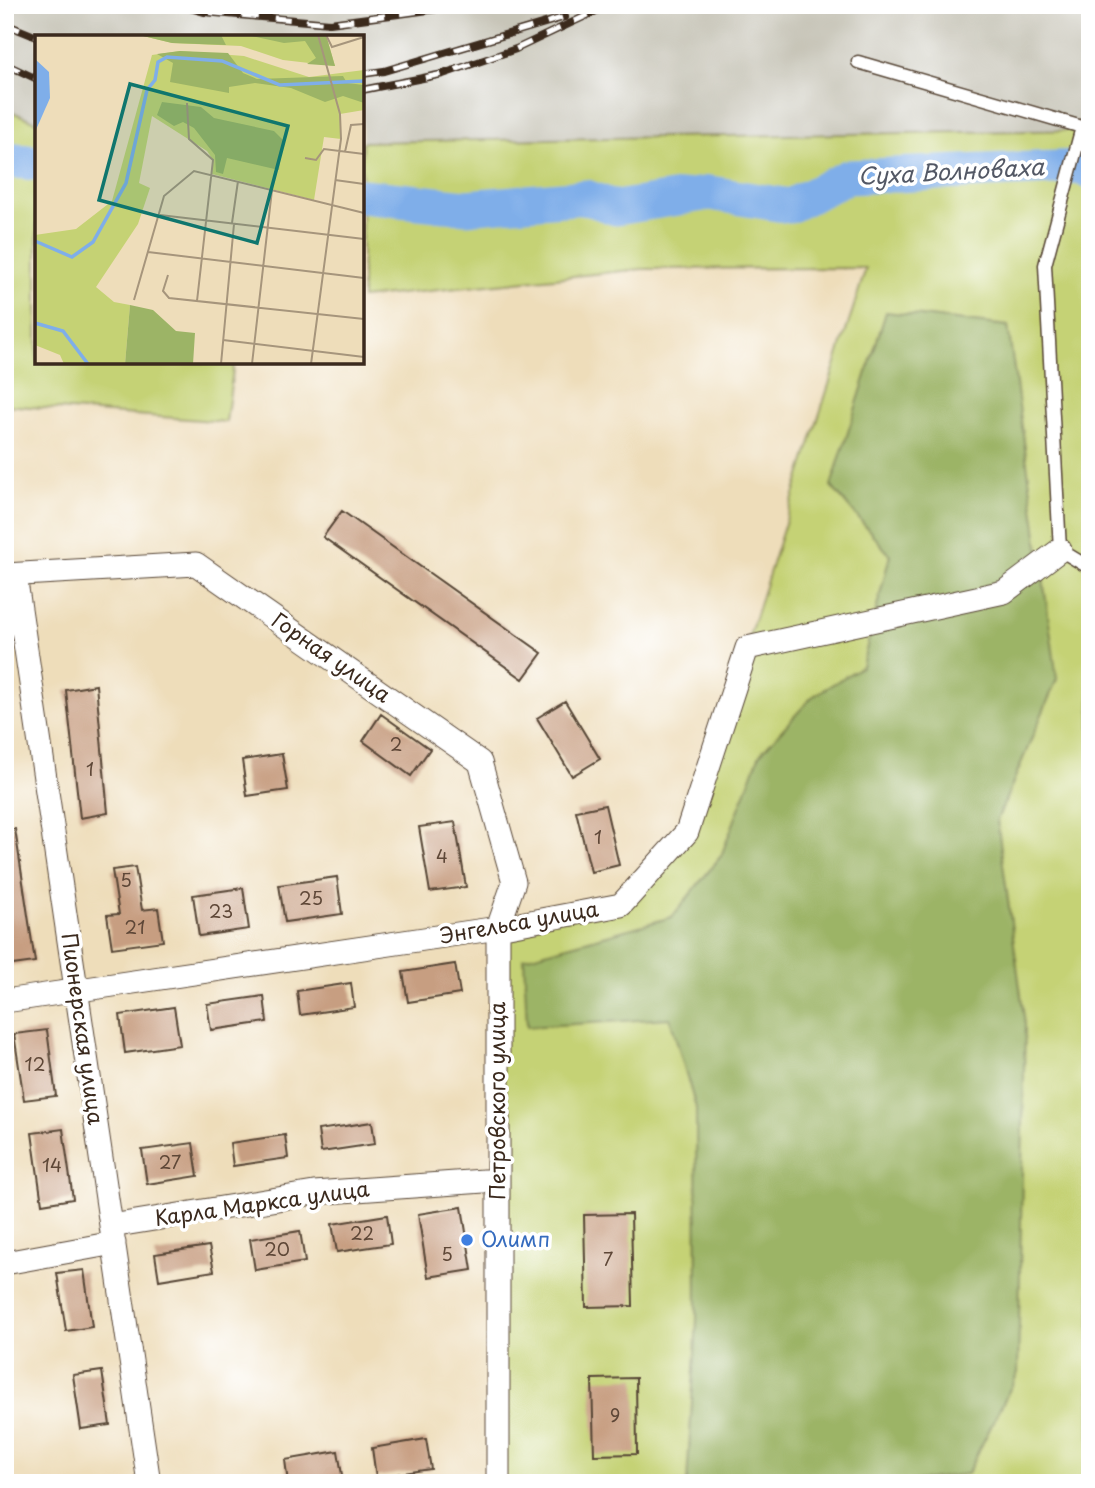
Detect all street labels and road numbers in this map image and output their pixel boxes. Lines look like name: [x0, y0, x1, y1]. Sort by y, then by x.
street label: Горная улица: [266, 603, 399, 710]
street label: Энгельса улица: [437, 891, 602, 951]
street label: Пионерская улица: [55, 931, 113, 1127]
street label: Петровского улица: [480, 1001, 512, 1200]
street label: Карла Маркса улица: [152, 1171, 372, 1233]

